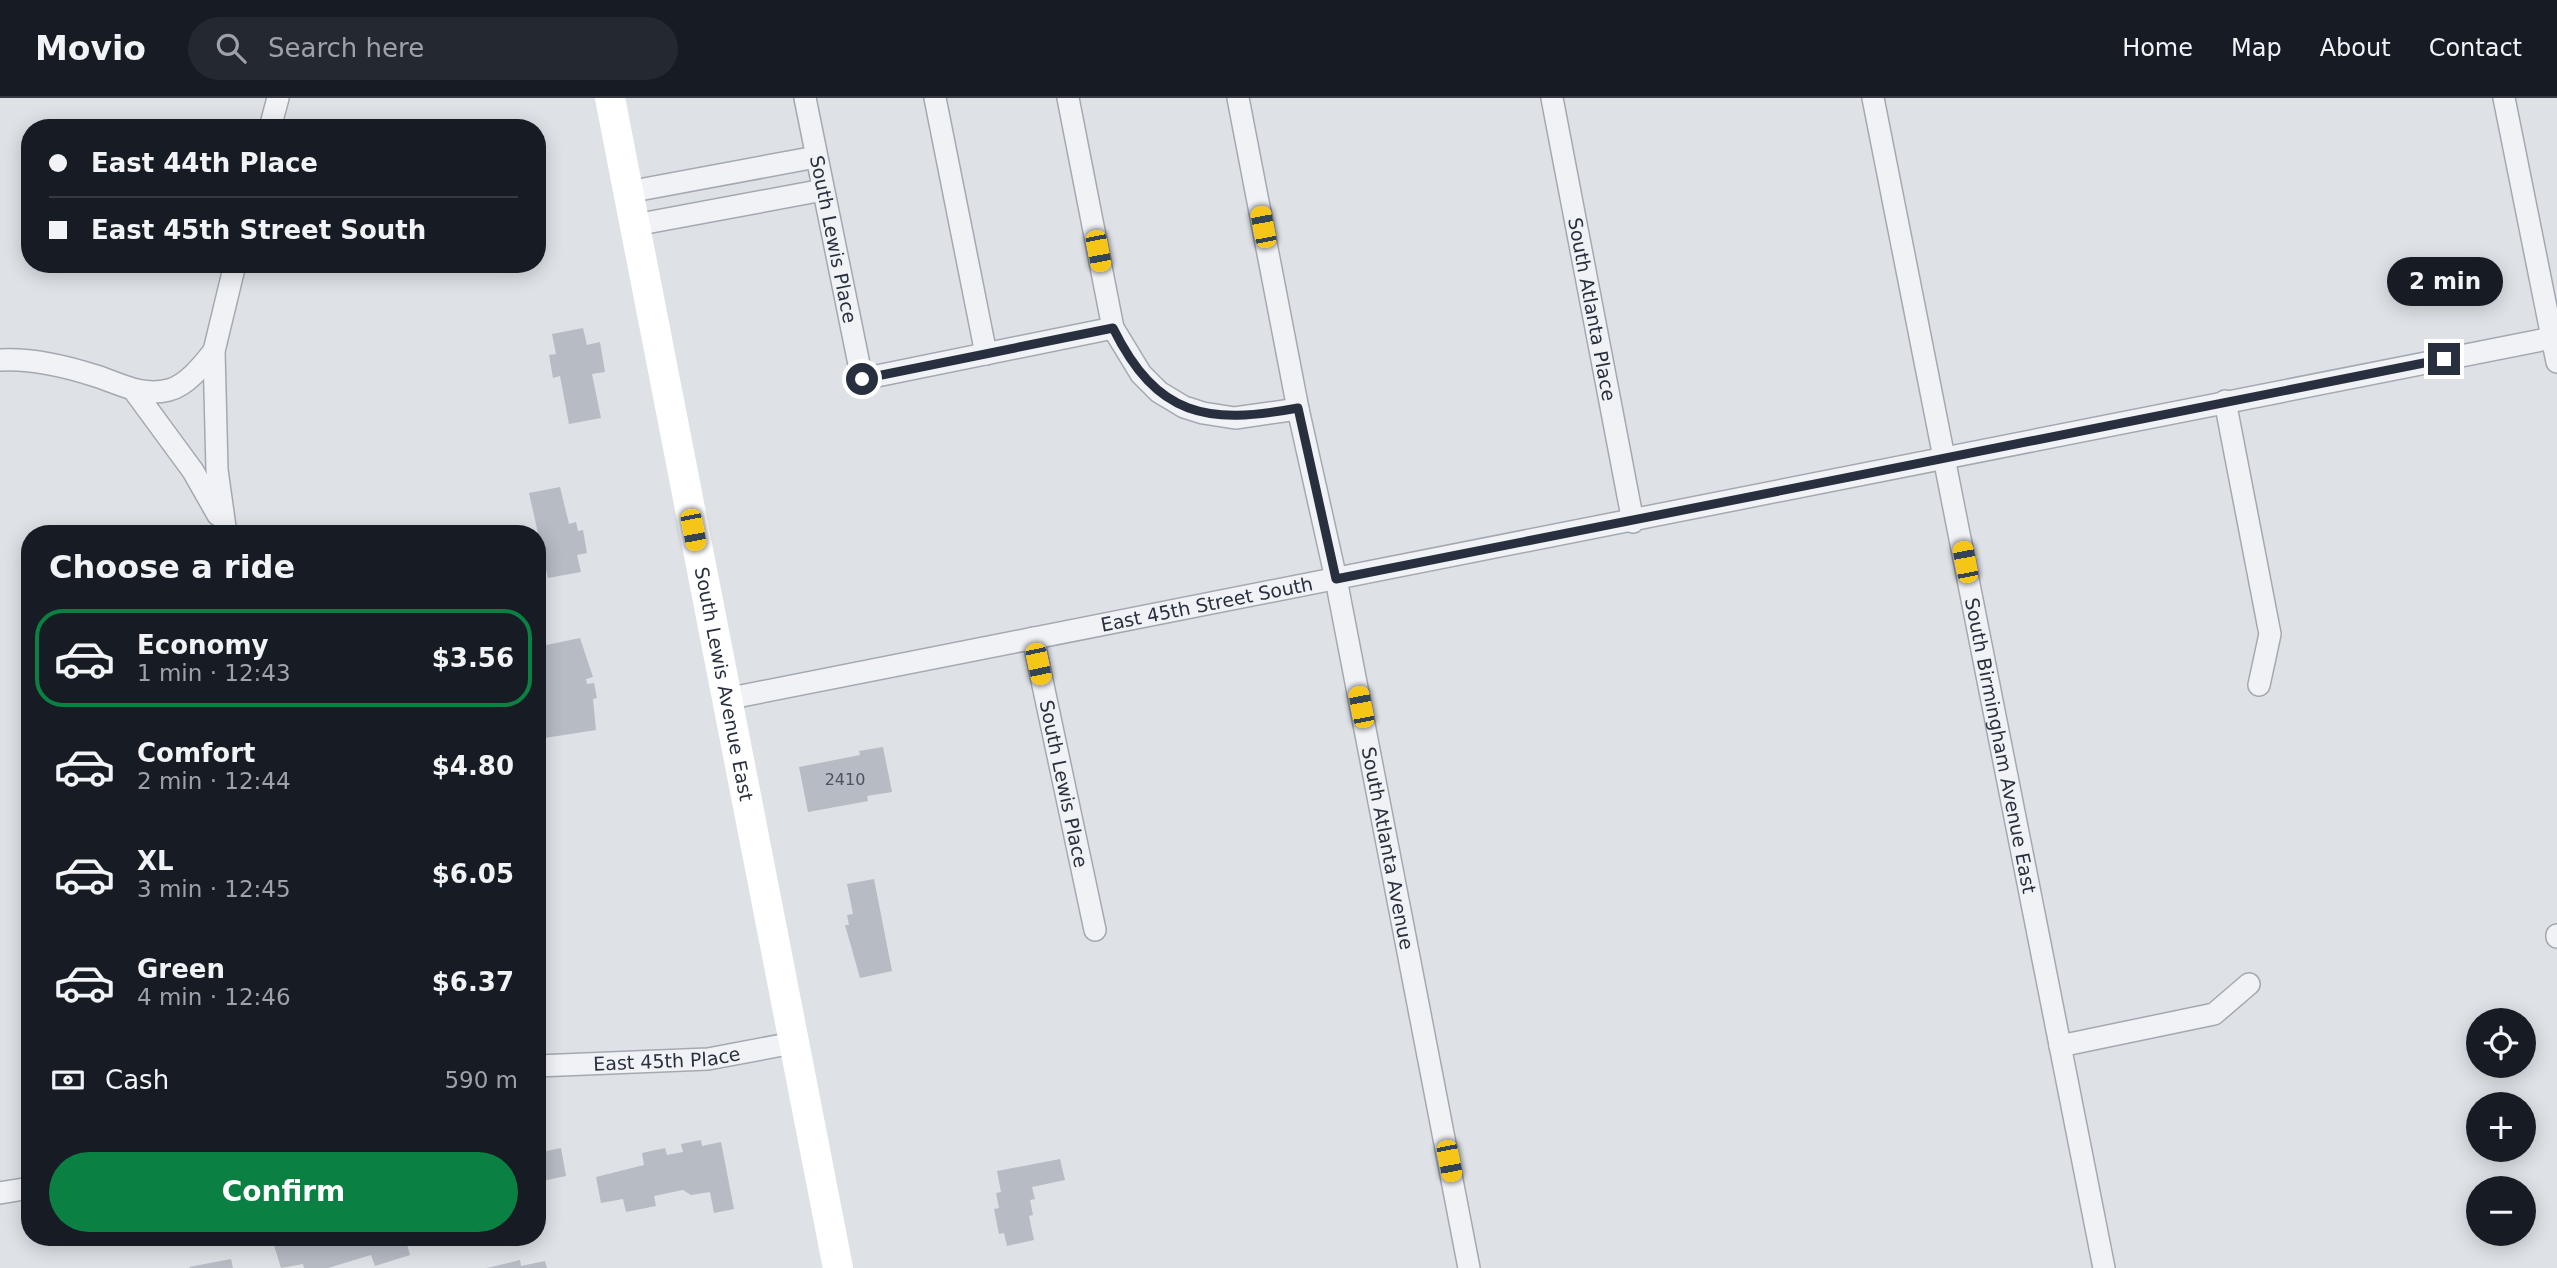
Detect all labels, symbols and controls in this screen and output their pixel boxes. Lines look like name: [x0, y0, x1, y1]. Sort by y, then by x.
search box: [188, 17, 678, 80]
text: Movio: [35, 29, 146, 68]
icon: search: [212, 29, 250, 67]
text: Search here: [268, 33, 424, 63]
text: Home: [2122, 34, 2193, 62]
text: Map: [2231, 34, 2282, 62]
text: About: [2320, 34, 2391, 62]
text: Contact: [2429, 34, 2522, 62]
text: East 44th Place: [91, 148, 318, 178]
street label: South Lewis Place: [806, 153, 861, 325]
car: [1249, 204, 1278, 250]
text: East 45th Street South: [91, 215, 426, 245]
street label: South Atlanta Place: [1564, 216, 1621, 403]
car: [1084, 228, 1113, 274]
callout: 2 min: [2386, 258, 2502, 306]
text: 2 min: [2409, 268, 2481, 294]
route end: [2428, 343, 2460, 375]
route start: [846, 363, 878, 395]
car: [679, 507, 708, 553]
car: [1951, 539, 1980, 585]
text: Choose a ride: [49, 548, 295, 586]
street label: South Lewis Avenue East: [691, 565, 758, 803]
street label: East 45th Street South: [1099, 572, 1315, 636]
street label: South Birmingham Avenue East: [1961, 596, 2041, 895]
icon: car: [53, 627, 116, 690]
text: Economy: [137, 630, 268, 660]
car: [1024, 641, 1053, 687]
text: $3.56: [432, 643, 514, 673]
text: 1 min · 12:43: [137, 660, 291, 686]
car: [1347, 684, 1376, 730]
street label: South Lewis Place: [1035, 698, 1092, 869]
icon: car: [53, 735, 116, 798]
text: Comfort: [137, 738, 255, 768]
street label: South Atlanta Avenue: [1358, 745, 1418, 951]
text: $4.80: [432, 751, 514, 781]
text: 2 min · 12:44: [137, 768, 291, 794]
house number: 2410: [825, 770, 865, 789]
icon: car: [53, 843, 116, 906]
text: XL: [137, 846, 174, 876]
text: $6.05: [432, 859, 514, 889]
text: 3 min · 12:45: [137, 876, 291, 902]
icon: car: [53, 951, 116, 1014]
text: Green: [137, 954, 225, 984]
text: $6.37: [432, 967, 514, 997]
text: 4 min · 12:46: [137, 984, 291, 1010]
map controls: [2466, 1008, 2536, 1246]
button: locate: [2466, 1008, 2536, 1078]
street label: East 45th Place: [593, 1042, 742, 1075]
icon: cash: [49, 1061, 87, 1099]
text: Cash: [105, 1065, 169, 1095]
text: 590 m: [444, 1067, 518, 1093]
button: +: [2466, 1092, 2536, 1162]
car: [1435, 1138, 1464, 1184]
button: Confirm: [49, 1152, 518, 1232]
button: −: [2466, 1176, 2536, 1246]

